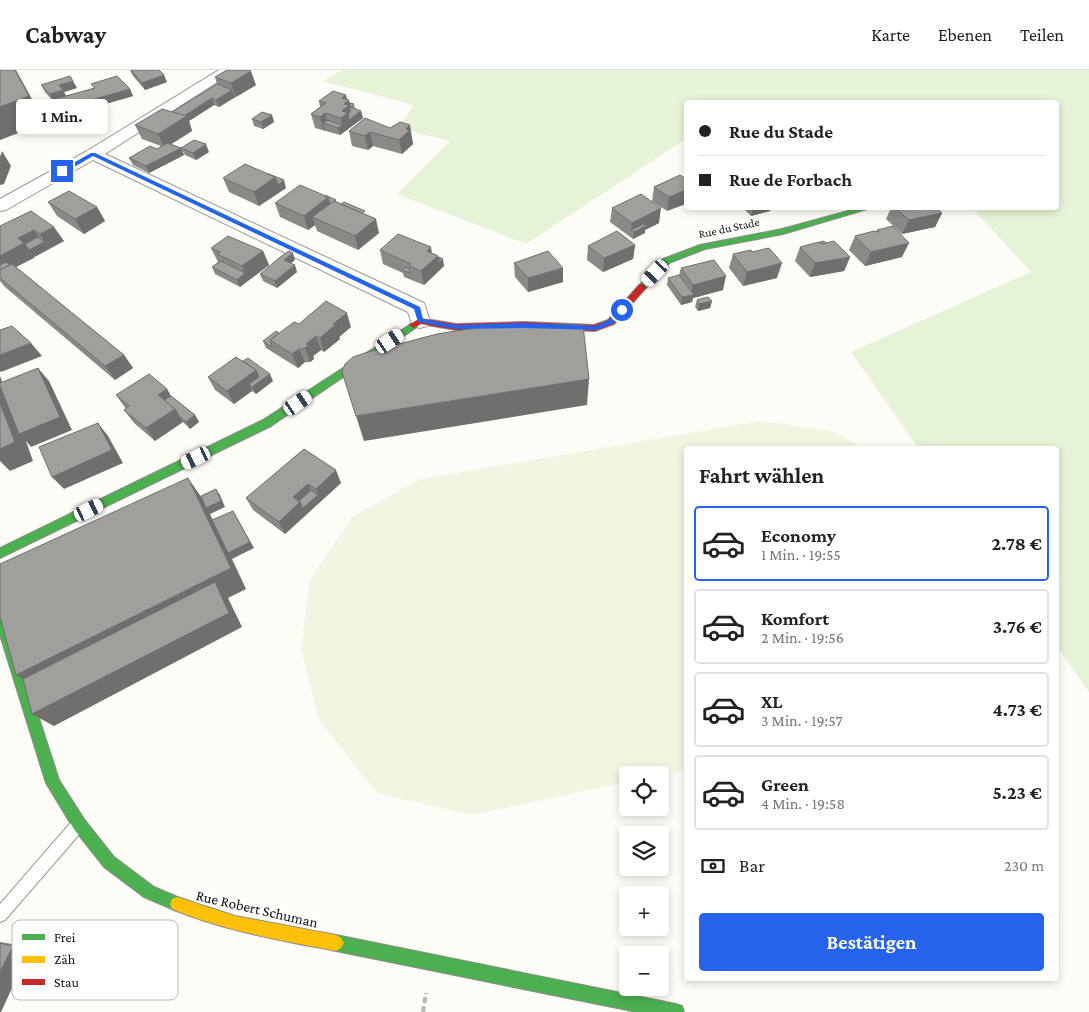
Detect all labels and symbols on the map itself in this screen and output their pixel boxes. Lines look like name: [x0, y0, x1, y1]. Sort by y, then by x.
callout: 1 Min.: [16, 98, 108, 134]
route end: [51, 160, 73, 182]
street label: Rue du Stade: [697, 215, 761, 241]
car: [639, 257, 670, 289]
route start: [611, 299, 633, 321]
car: [373, 326, 406, 356]
car: [281, 388, 314, 418]
car: [179, 445, 212, 471]
car: [72, 497, 105, 523]
street label: Rue Robert Schuman: [194, 887, 320, 931]
legend: [12, 920, 178, 1000]
text: Frei: [54, 929, 76, 945]
text: Zäh: [54, 951, 76, 967]
text: Stau: [54, 974, 80, 990]

